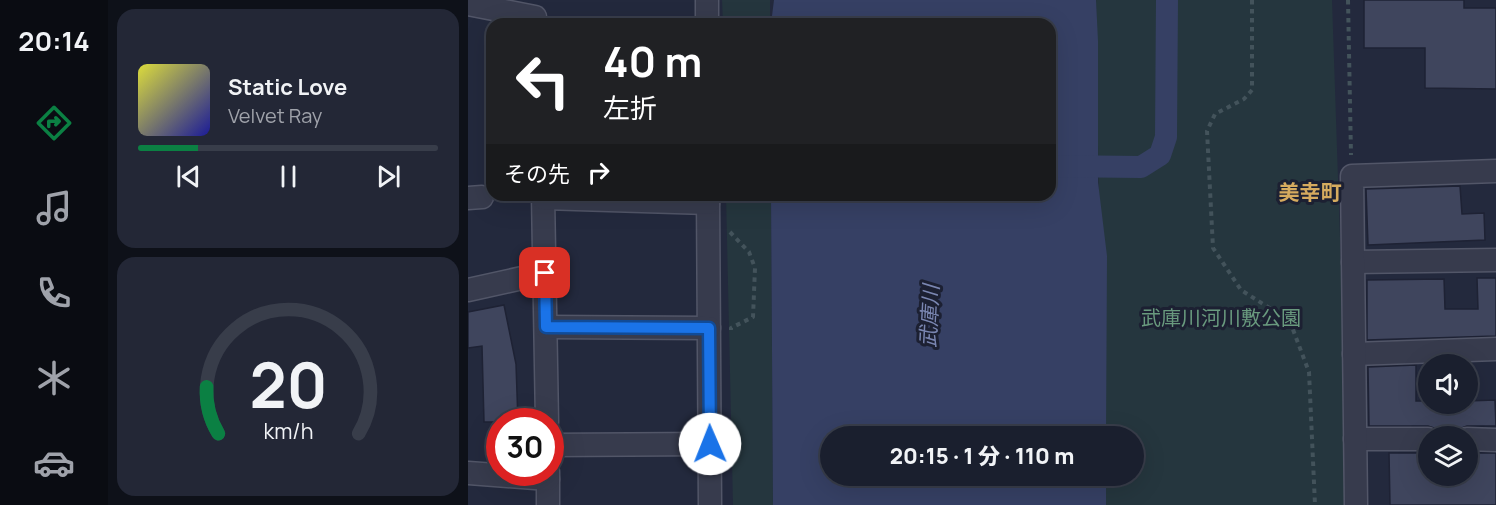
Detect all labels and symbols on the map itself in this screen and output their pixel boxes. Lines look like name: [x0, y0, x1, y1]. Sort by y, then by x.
district label: 美幸町: [1279, 178, 1342, 206]
pin: [519, 247, 570, 298]
water label: 武庫川: [913, 282, 945, 348]
park label: 武庫川河川敷公園: [1141, 304, 1301, 331]
speed limit sign: 30: [486, 408, 564, 486]
position arrow: [678, 412, 742, 476]

